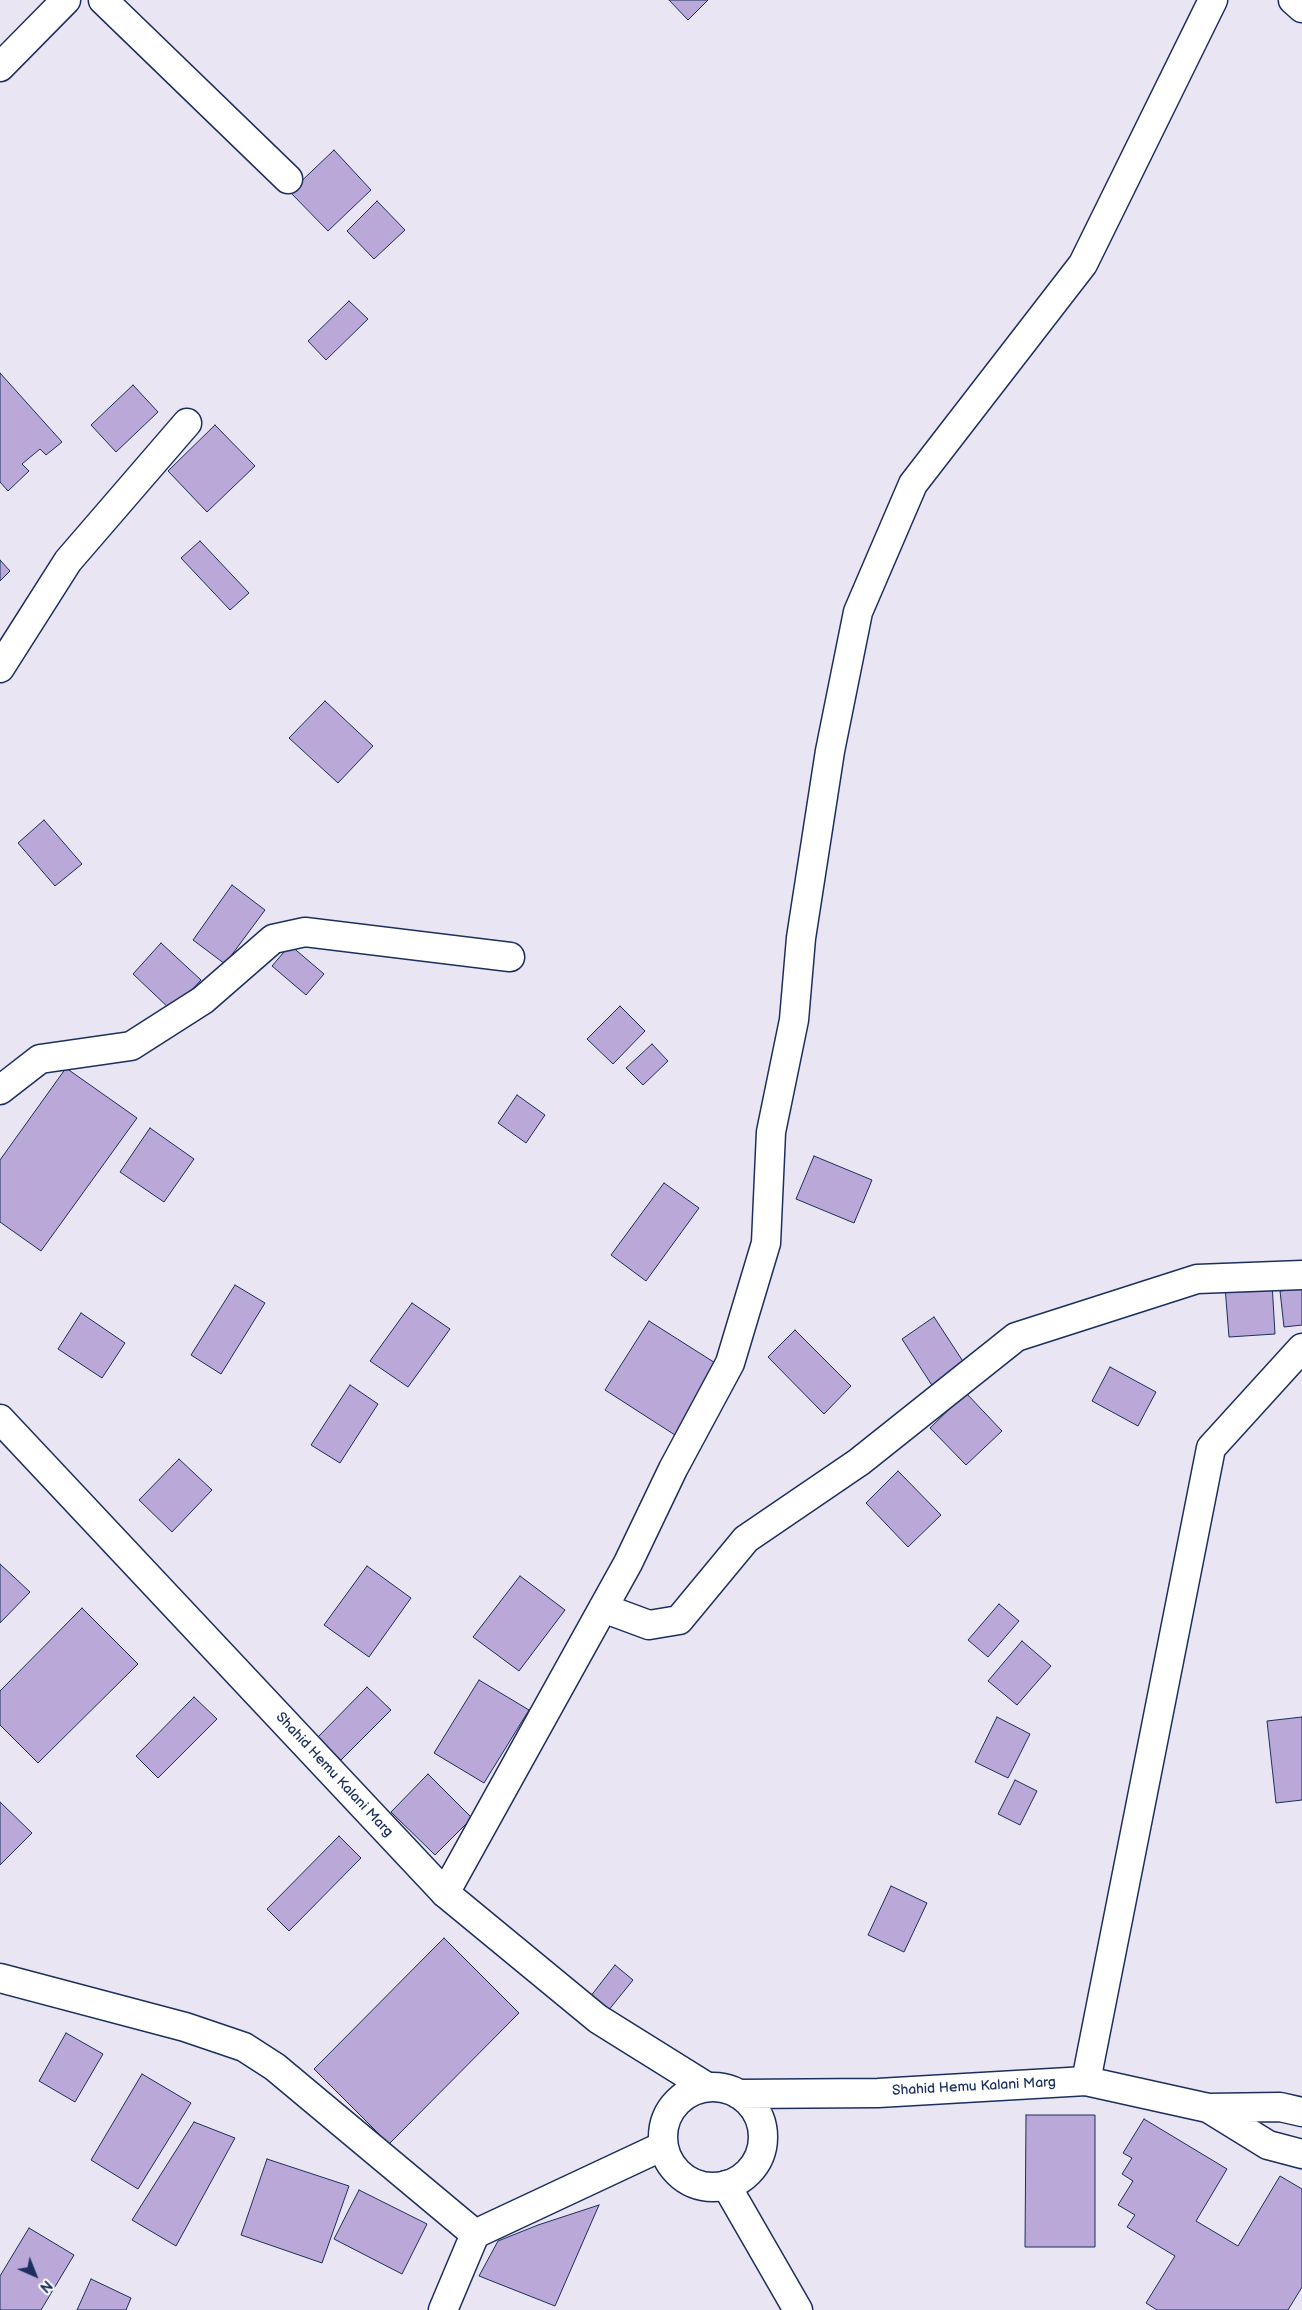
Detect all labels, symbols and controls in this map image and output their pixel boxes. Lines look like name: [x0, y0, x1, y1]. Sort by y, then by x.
street label: Shahid Hemu Kalani Marg: [272, 1709, 396, 1841]
street label: Shahid Hemu Kalani Marg: [892, 2074, 1056, 2100]
north arrow: [10, 2250, 60, 2300]
text: N: [36, 2276, 55, 2296]

